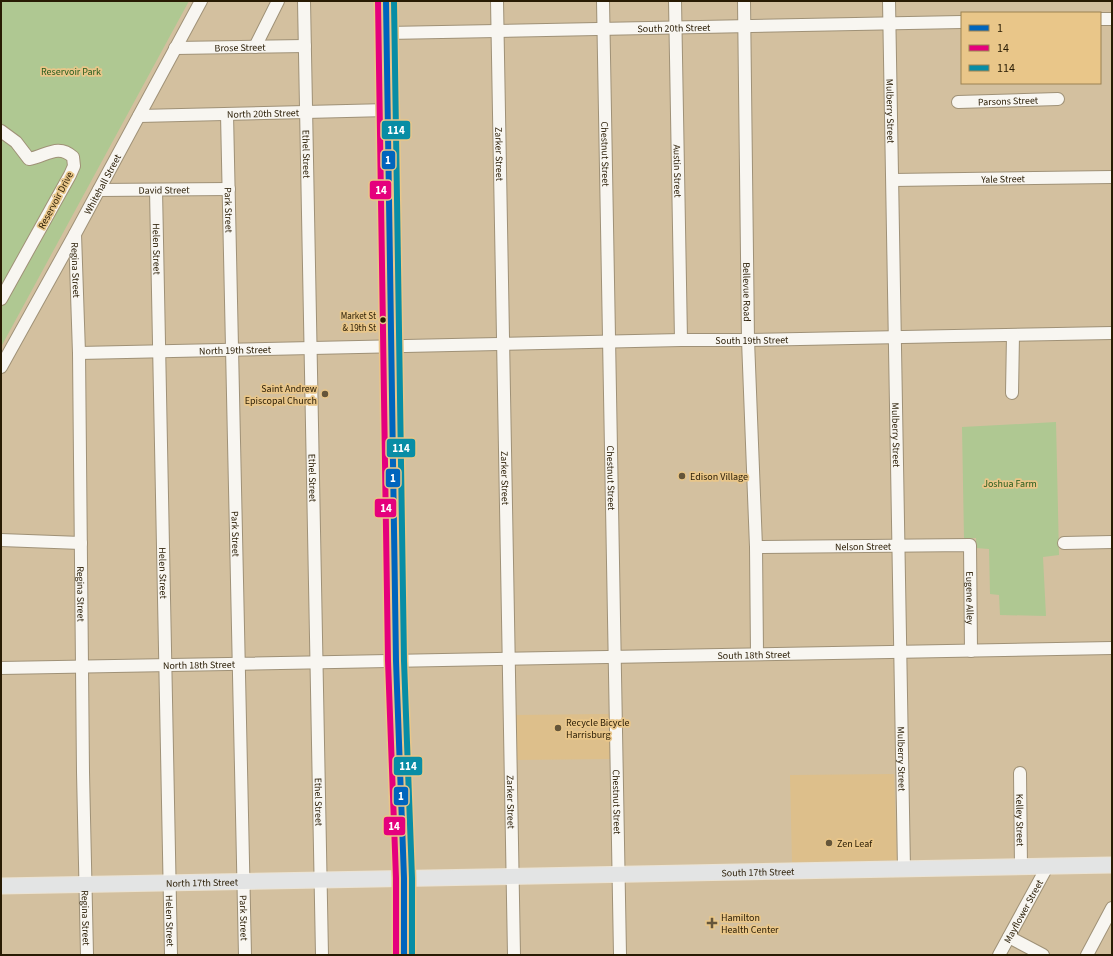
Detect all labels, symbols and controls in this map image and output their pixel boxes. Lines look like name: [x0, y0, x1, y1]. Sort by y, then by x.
legend: [961, 12, 1101, 84]
text: 1: [997, 20, 1003, 37]
street label: South 20th Street: [637, 21, 711, 36]
text: 14: [997, 40, 1009, 57]
street label: Brose Street: [214, 41, 266, 55]
text: 114: [997, 60, 1015, 77]
park label: Reservoir Park: [41, 65, 101, 79]
street label: Mulberry Street: [882, 78, 897, 144]
street label: Parsons Street: [978, 94, 1039, 109]
street label: North 20th Street: [227, 106, 300, 122]
line badge: 114: [381, 120, 411, 140]
street label: Chestnut Street: [597, 121, 612, 187]
text: 114: [387, 123, 405, 138]
street label: Zarker Street: [491, 127, 506, 182]
street label: Ethel Street: [298, 130, 313, 179]
street label: Austin Street: [670, 144, 684, 198]
line badge: 1: [381, 150, 396, 170]
street label: Whitehall Street: [81, 151, 125, 217]
text: 1: [385, 153, 391, 168]
street label: Reservoir Drive: [35, 169, 77, 232]
street label: Yale Street: [980, 172, 1026, 187]
line badge: 14: [369, 180, 392, 200]
street label: David Street: [138, 183, 190, 198]
text: 14: [375, 183, 387, 198]
street label: Park Street: [221, 187, 236, 234]
street label: Helen Street: [149, 223, 164, 276]
street label: Regina Street: [67, 242, 83, 299]
street label: Bellevue Road: [739, 262, 754, 322]
place label: Market St & 19th St: [341, 310, 376, 335]
marker: Market St & 19th St: [378, 315, 388, 325]
street label: South 19th Street: [715, 333, 789, 348]
street label: North 19th Street: [199, 343, 272, 358]
place label: Saint Andrew Episcopal Church: [245, 382, 317, 408]
marker: Saint Andrew Episcopal Church: [320, 389, 330, 399]
street label: Mulberry Street: [888, 402, 903, 468]
line badge: 114: [386, 438, 416, 458]
text: 114: [392, 441, 410, 456]
street label: Chestnut Street: [603, 445, 618, 511]
street label: Zarker Street: [497, 451, 512, 506]
street label: Ethel Street: [305, 454, 319, 503]
line badge: 1: [385, 468, 401, 488]
place label: Edison Village: [690, 470, 748, 484]
text: 1: [390, 471, 396, 486]
marker: Edison Village: [677, 471, 687, 481]
park label: Joshua Farm: [983, 477, 1037, 491]
line badge: 14: [374, 498, 397, 518]
text: 14: [380, 501, 392, 516]
street label: Park Street: [227, 511, 242, 558]
street label: Nelson Street: [835, 540, 892, 554]
street label: Helen Street: [155, 547, 170, 600]
street label: Regina Street: [73, 566, 88, 622]
street label: Eugene Alley: [962, 571, 977, 625]
street label: South 18th Street: [717, 648, 791, 663]
street label: North 18th Street: [163, 658, 236, 673]
place label: Recycle Bicycle Harrisburg: [566, 716, 630, 742]
marker: Recycle Bicycle Harrisburg: [553, 723, 563, 733]
street label: Mulberry Street: [894, 726, 909, 792]
line badge: 114: [393, 756, 423, 776]
text: 114: [399, 759, 417, 774]
street label: Chestnut Street: [609, 769, 624, 835]
street label: Zarker Street: [503, 775, 518, 830]
street label: Ethel Street: [311, 777, 326, 827]
line badge: 1: [393, 786, 409, 806]
text: 1: [398, 789, 404, 804]
street label: Kelley Street: [1012, 794, 1027, 847]
line badge: 14: [383, 816, 406, 836]
text: 14: [388, 819, 400, 834]
place label: Zen Leaf: [837, 837, 873, 851]
marker: Zen Leaf: [824, 838, 834, 848]
street label: South 17th Street: [721, 865, 795, 880]
street label: North 17th Street: [166, 876, 239, 891]
street label: Mayflower Street: [1001, 877, 1047, 946]
street label: Regina Street: [78, 890, 93, 946]
street label: Helen Street: [162, 895, 177, 947]
street label: Park Street: [236, 895, 251, 942]
place label: Hamilton Health Center: [721, 911, 779, 937]
marker: Hamilton Health Center: [706, 917, 718, 929]

